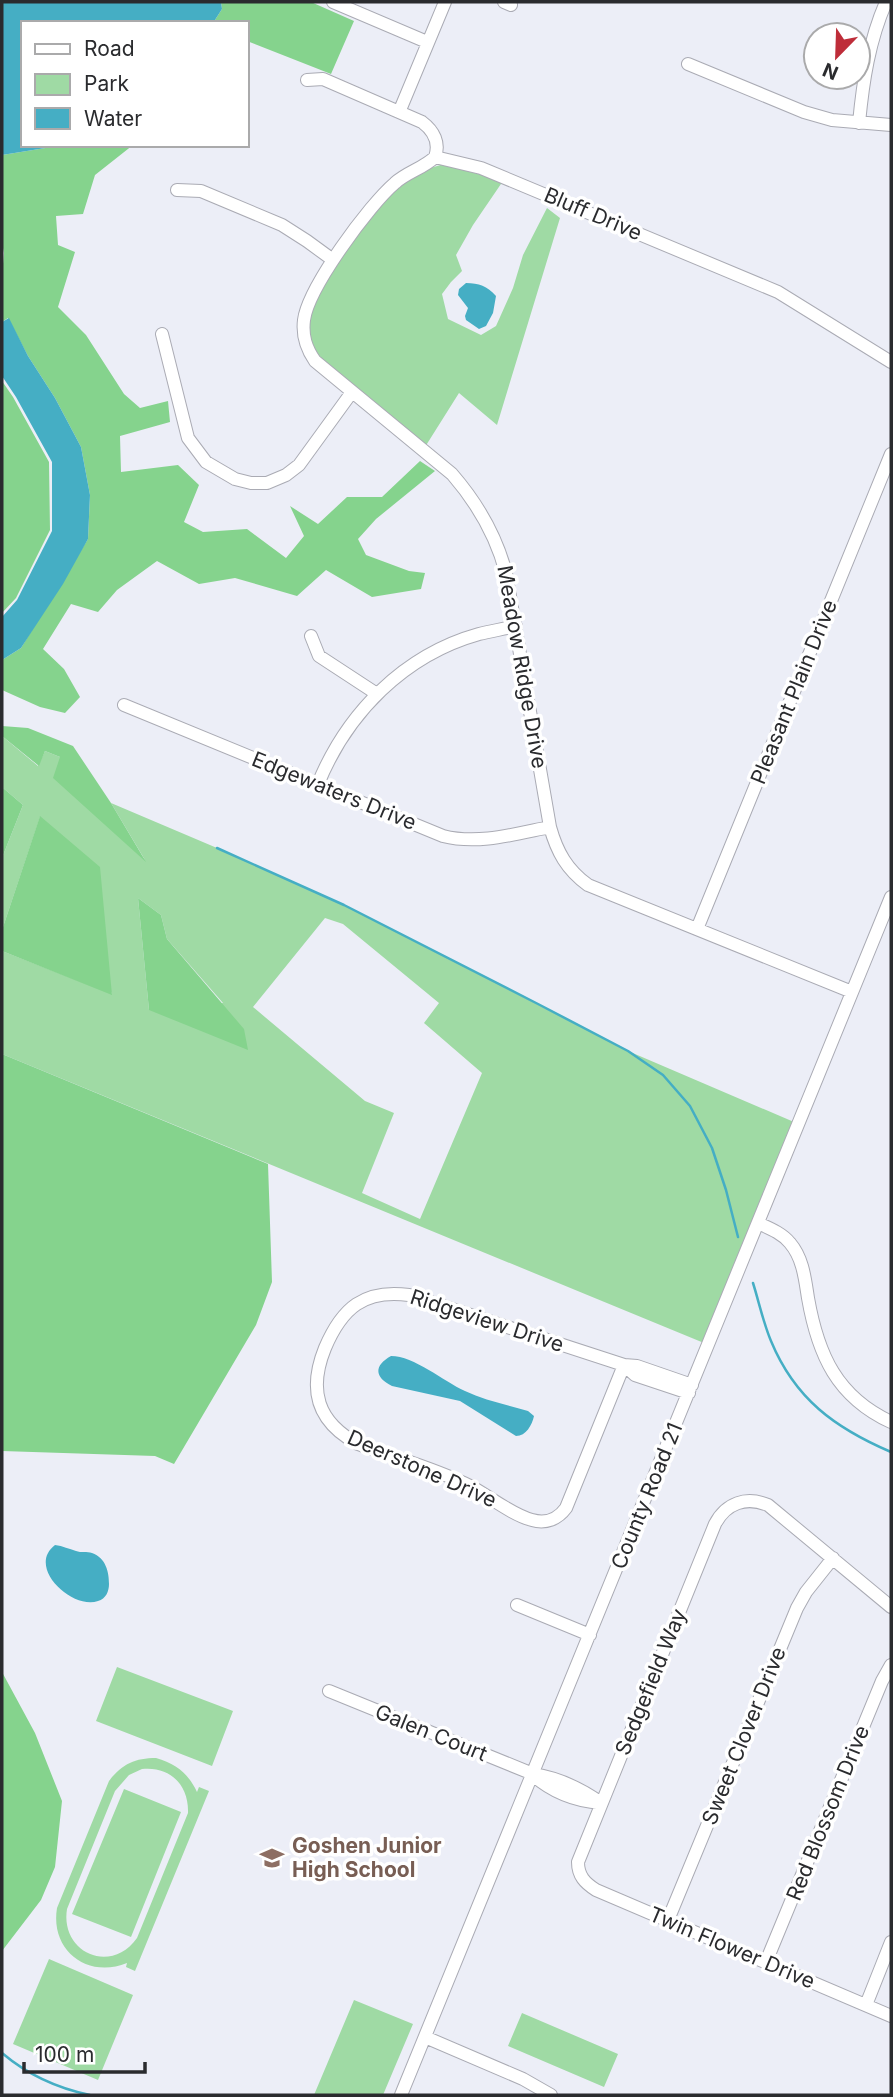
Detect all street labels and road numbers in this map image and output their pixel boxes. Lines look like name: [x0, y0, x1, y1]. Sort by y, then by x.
street label: Bluff Drive: [540, 182, 646, 245]
street label: Meadow Ridge Drive: [492, 563, 553, 771]
street label: Pleasant Plain Drive: [745, 596, 842, 788]
street label: Edgewaters Drive: [248, 746, 420, 835]
street label: Ridgeview Drive: [407, 1284, 567, 1357]
street label: County Road 21: [606, 1419, 687, 1573]
street label: Deerstone Drive: [344, 1424, 501, 1513]
street label: Sedgefield Way: [610, 1605, 691, 1759]
street label: Sweet Clover Drive: [696, 1643, 791, 1828]
street label: Galen Court: [372, 1699, 491, 1766]
street label: Red Blossom Drive: [781, 1722, 874, 1904]
street label: Twin Flower Drive: [646, 1901, 819, 1994]

